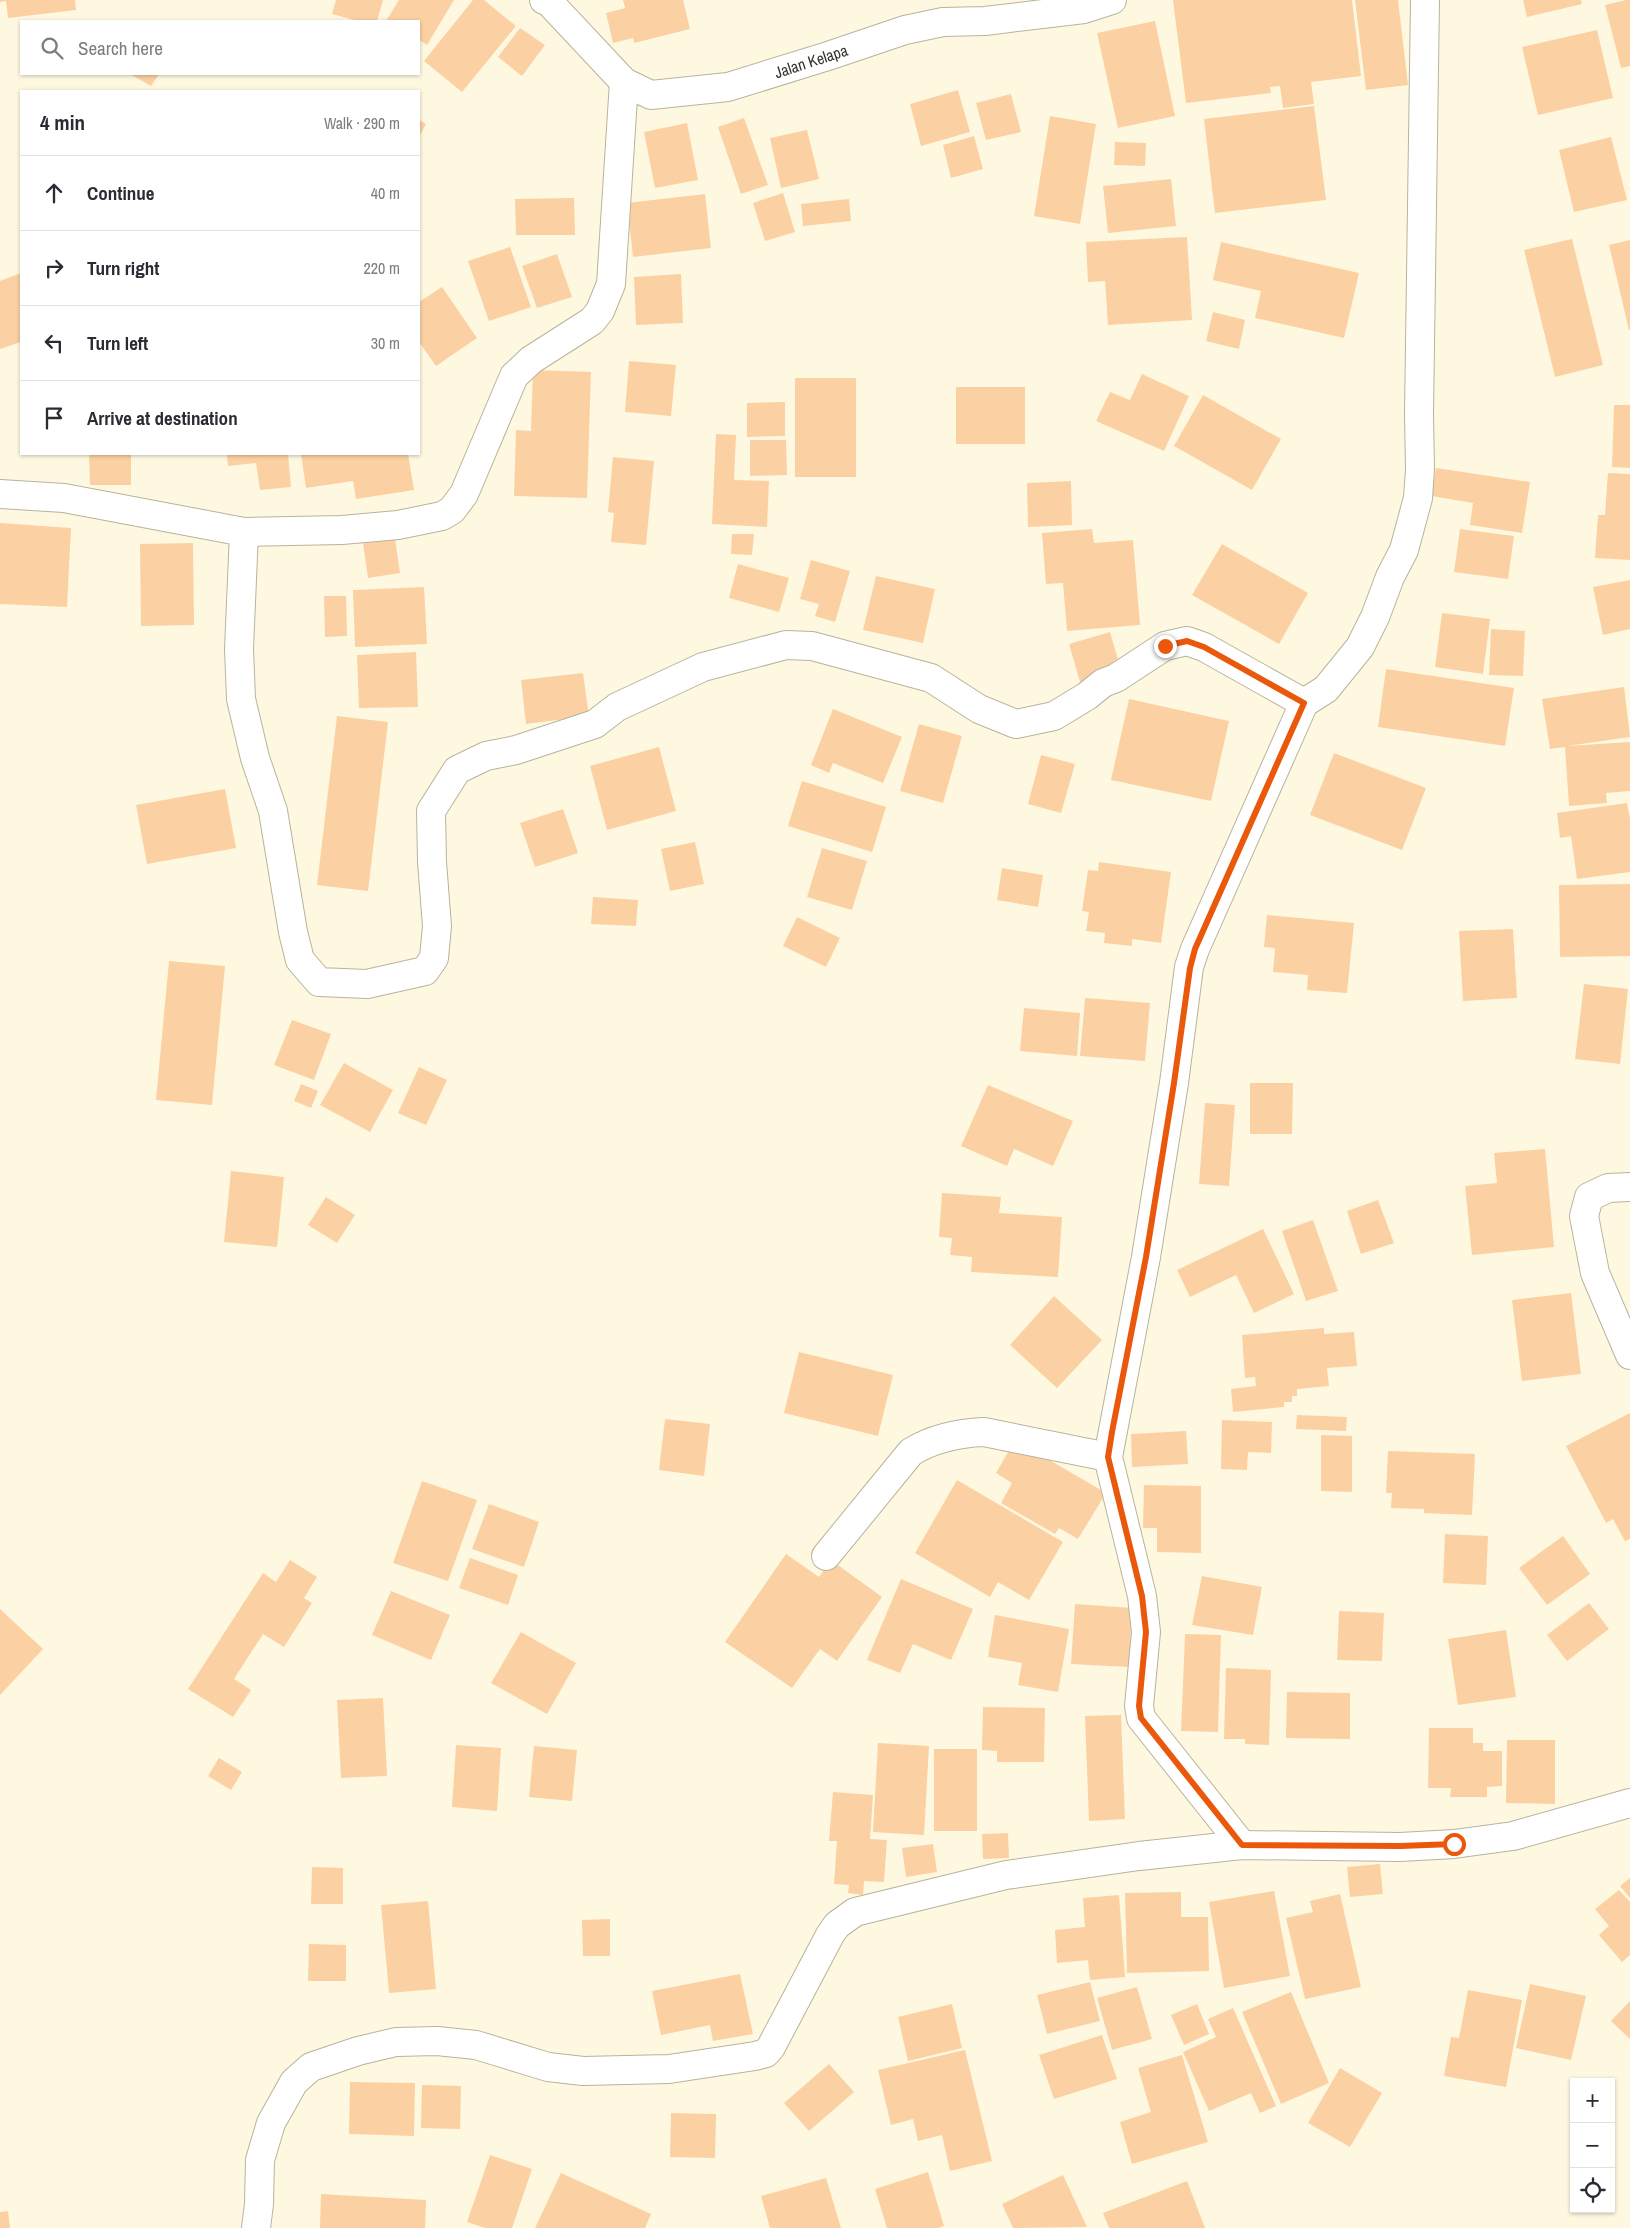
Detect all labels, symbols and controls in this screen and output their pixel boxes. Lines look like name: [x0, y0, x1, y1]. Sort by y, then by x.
search box: [20, 20, 420, 75]
icon: search: [38, 34, 66, 62]
text: Search here: [78, 35, 163, 61]
street label: Jalan Kelapa: [772, 39, 851, 83]
text: 4 min: [40, 108, 85, 137]
text: Walk · 290 m: [324, 112, 400, 134]
icon: ahead: [40, 179, 68, 207]
text: Continue: [87, 180, 155, 206]
text: 40 m: [371, 182, 400, 204]
icon: right: [40, 254, 68, 282]
text: Turn right: [87, 255, 159, 281]
text: 220 m: [364, 257, 400, 279]
icon: left: [40, 329, 68, 357]
text: Turn left: [87, 330, 148, 356]
text: 30 m: [371, 332, 400, 354]
icon: arrive: [40, 404, 68, 432]
text: Arrive at destination: [87, 405, 238, 431]
route end: [1154, 635, 1177, 658]
route start: [1443, 1833, 1466, 1856]
map controls: [1570, 2078, 1615, 2213]
button: +: [1570, 2078, 1615, 2123]
button: −: [1570, 2123, 1615, 2168]
button: locate: [1570, 2168, 1615, 2213]

